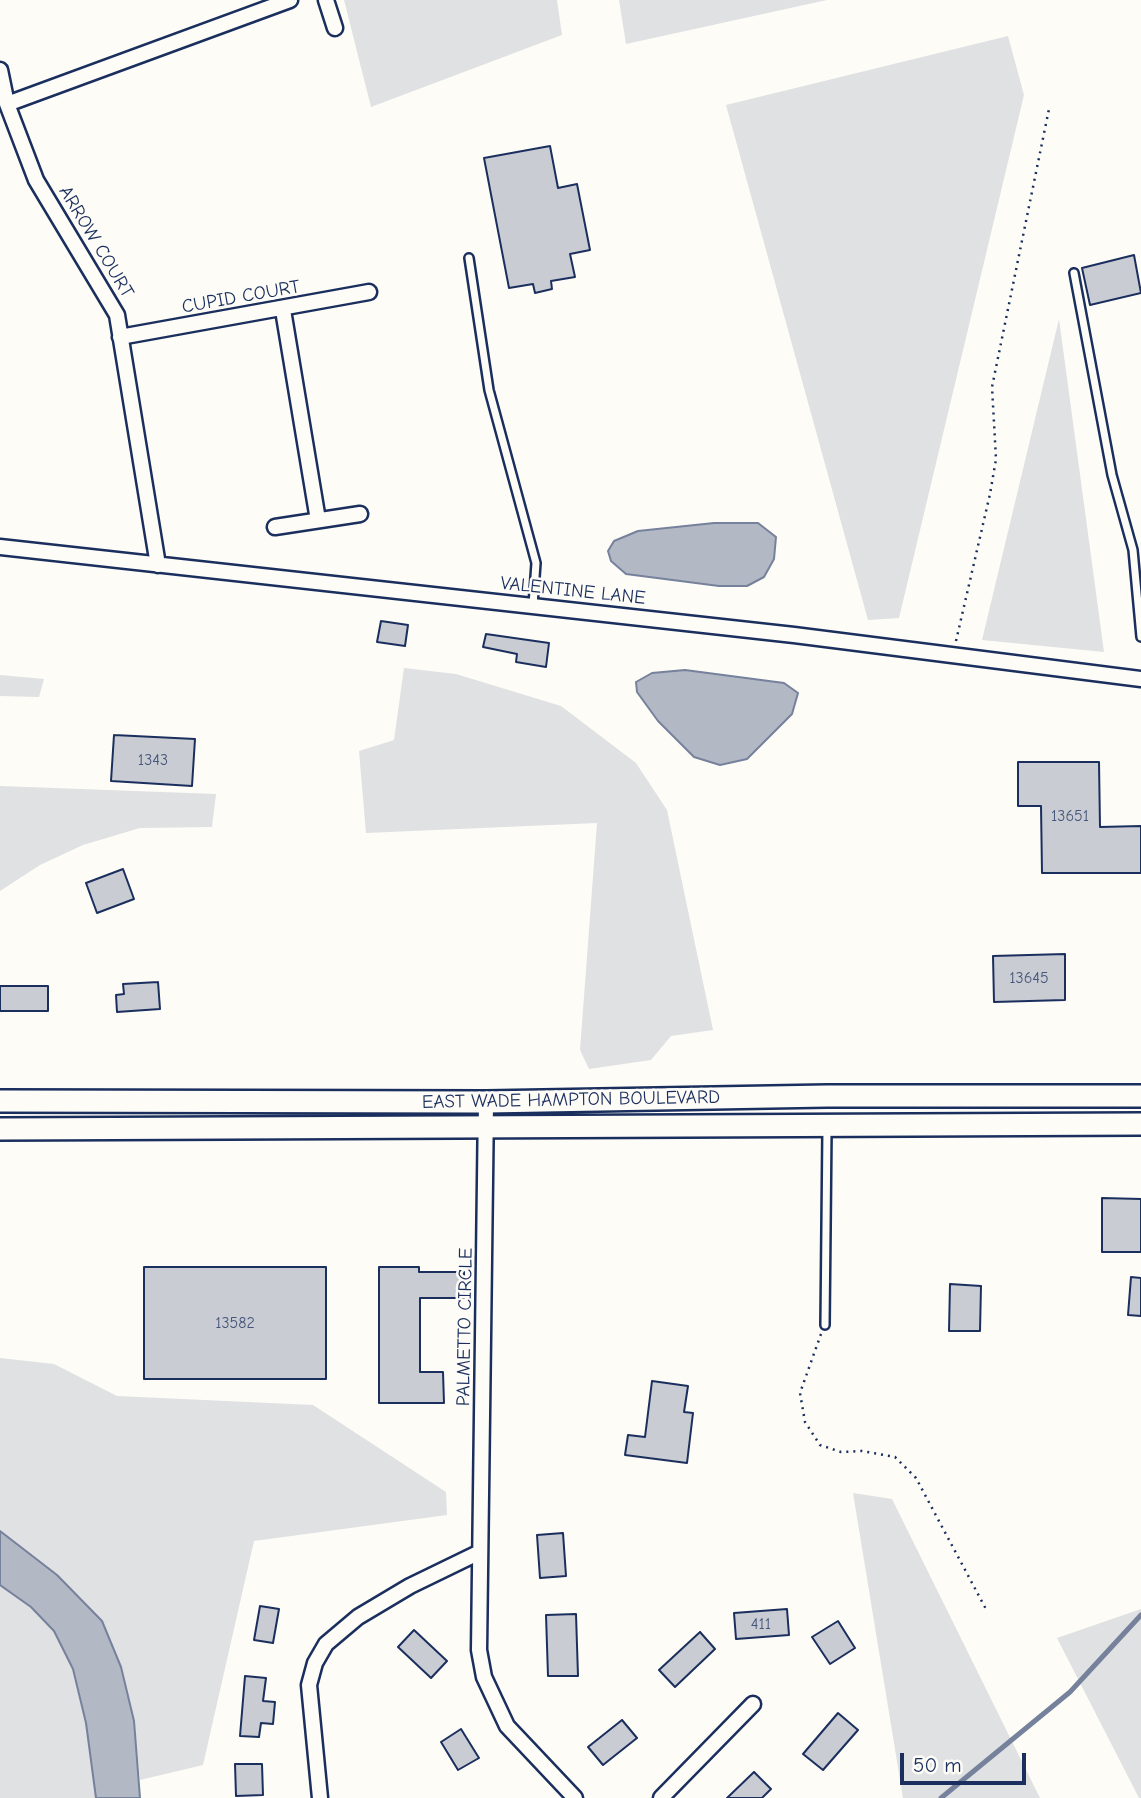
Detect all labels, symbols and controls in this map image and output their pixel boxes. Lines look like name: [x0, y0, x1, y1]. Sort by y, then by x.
street label: ARROW COURT: [54, 182, 138, 302]
street label: CUPID COURT: [180, 275, 302, 319]
street label: VALENTINE LANE: [499, 572, 647, 610]
house number: 1343: [138, 750, 168, 770]
house number: 13651: [1051, 806, 1089, 826]
house number: 13645: [1009, 968, 1049, 988]
street label: EAST WADE HAMPTON BOULEVARD: [422, 1086, 720, 1114]
street label: PALMETTO CIRCLE: [452, 1248, 478, 1406]
house number: 13582: [215, 1313, 255, 1333]
house number: 411: [751, 1614, 771, 1634]
scale bar: [903, 1738, 1029, 1782]
text: 50 m: [913, 1753, 962, 1777]

